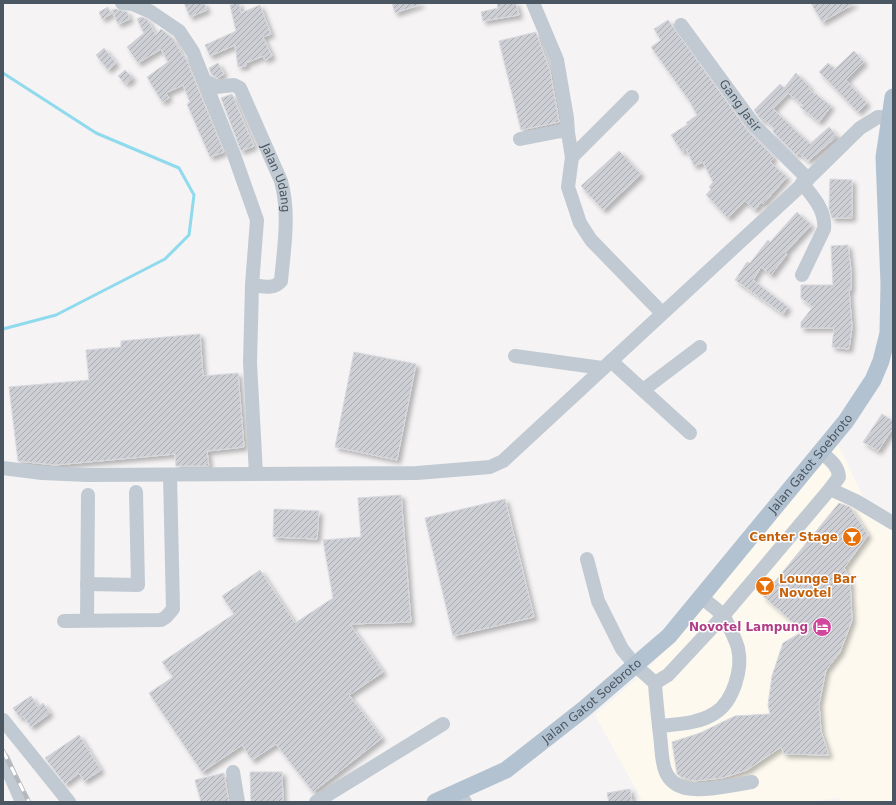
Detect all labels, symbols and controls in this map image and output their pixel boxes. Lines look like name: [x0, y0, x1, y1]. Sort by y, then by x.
street label: Gang Jasir: [716, 77, 764, 135]
street label: Jalan Udang: [258, 140, 293, 213]
street label: Jalan Gatot Soebroto: [765, 411, 856, 517]
bar icon: Center Stage: [841, 526, 863, 548]
place label: Center Stage: [749, 530, 838, 544]
place label: Lounge Bar Novotel: [779, 572, 856, 600]
bar icon: Lounge Bar Novotel: [754, 575, 776, 597]
hotel icon: Novotel Lampung: [811, 616, 833, 638]
place label: Novotel Lampung: [689, 620, 808, 634]
street label: Jalan Gatot Soebroto: [539, 656, 644, 747]

